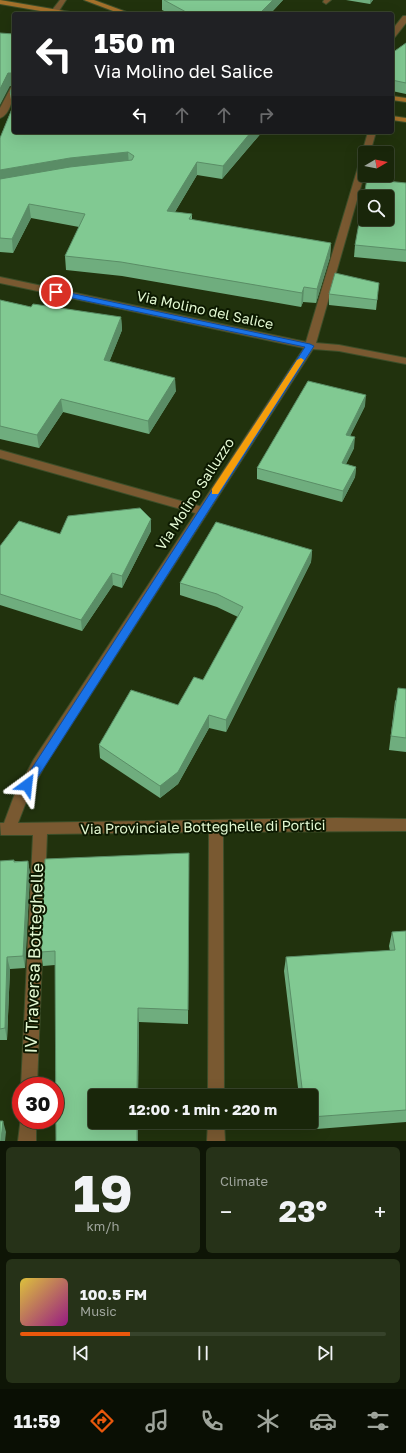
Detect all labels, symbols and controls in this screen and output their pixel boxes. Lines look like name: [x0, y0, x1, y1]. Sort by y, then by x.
text: 150 m: [94, 26, 175, 59]
icon: left: [28, 28, 80, 80]
text: Via Molino del Salice: [94, 60, 273, 82]
icon: left: [129, 104, 151, 126]
icon: ahead: [171, 104, 193, 126]
icon: ahead: [213, 104, 235, 126]
icon: right: [255, 104, 277, 126]
north arrow: [358, 146, 394, 182]
map controls: [358, 146, 394, 226]
button: search: [358, 190, 394, 226]
pin: [39, 275, 73, 309]
icon: arrive: [45, 281, 67, 303]
street label: Via Molino del Salice: [135, 287, 275, 332]
street label: Via Molino Salluzzo: [152, 434, 237, 553]
position arrow: [6, 764, 48, 806]
street label: Via Provinciale Botteghelle di Portici: [80, 816, 326, 837]
street label: IV Traversa Botteghelle: [20, 862, 47, 1054]
speed limit sign: 30: [12, 1077, 64, 1129]
text: 12:00 · 1 min · 220 m: [129, 1100, 277, 1118]
text: 19: [73, 1161, 133, 1223]
text: Climate: [220, 1173, 268, 1189]
text: 23°: [279, 1193, 327, 1229]
text: −: [220, 1198, 232, 1225]
text: +: [374, 1198, 386, 1225]
text: km/h: [86, 1218, 120, 1234]
text: 100.5 FM: [80, 1285, 147, 1303]
text: Music: [80, 1303, 117, 1319]
icon: previous: [70, 1342, 92, 1364]
icon: pause: [192, 1342, 214, 1364]
icon: next: [314, 1342, 336, 1364]
icon: directions: [88, 1407, 116, 1435]
icon: music: [143, 1407, 171, 1435]
icon: phone: [198, 1407, 226, 1435]
icon: climate: [254, 1407, 282, 1435]
icon: car: [309, 1407, 337, 1435]
icon: filters: [364, 1407, 392, 1435]
text: 11:59: [14, 1410, 60, 1432]

